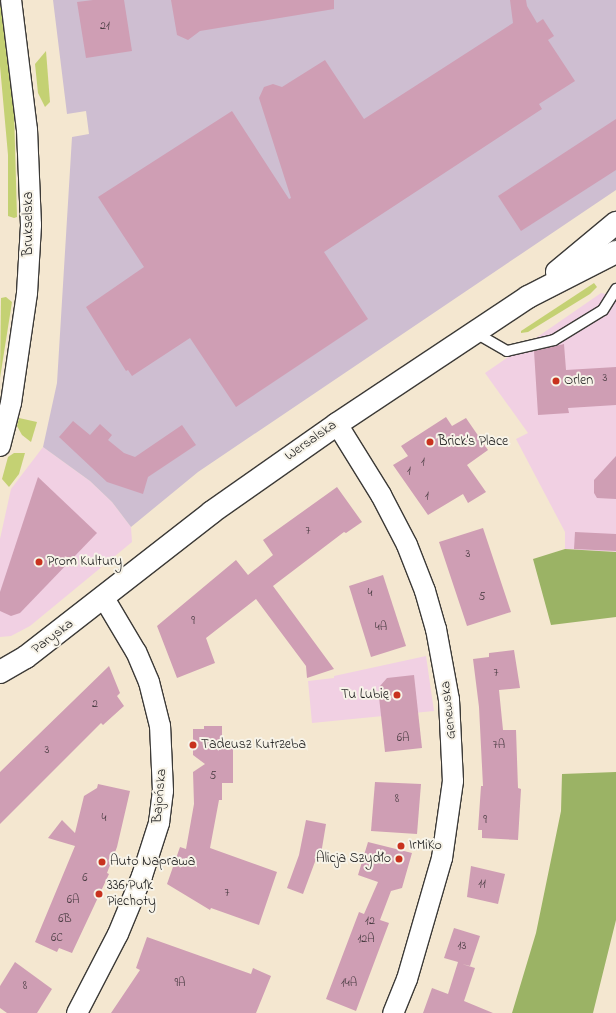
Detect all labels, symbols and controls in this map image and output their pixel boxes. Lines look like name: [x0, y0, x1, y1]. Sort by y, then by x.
house number: 21: [100, 20, 110, 34]
street label: Brukselska: [21, 192, 37, 256]
house number: 3: [603, 372, 607, 386]
place label: Orlen: [564, 373, 593, 389]
marker: Orlen: [551, 376, 561, 386]
street label: Wersalska: [282, 417, 340, 465]
place label: Brick's Place: [438, 434, 508, 450]
marker: Brick's Place: [425, 437, 435, 447]
house number: 1: [421, 456, 425, 470]
house number: 1: [407, 465, 411, 479]
house number: 1: [425, 490, 429, 504]
house number: 7: [306, 525, 310, 539]
house number: 3: [466, 548, 470, 562]
place label: Prom Kultury: [47, 554, 122, 570]
marker: Prom Kultury: [34, 557, 44, 567]
house number: 4: [368, 587, 372, 601]
house number: 5: [479, 591, 485, 605]
house number: 9: [191, 615, 195, 629]
street label: Paryska: [29, 616, 77, 658]
house number: 4A: [375, 621, 387, 635]
house number: 7: [494, 667, 498, 681]
street label: Genewska: [438, 680, 460, 740]
place label: Tu Lubię: [341, 687, 389, 703]
marker: Tu Lubię: [392, 690, 402, 700]
house number: 2: [92, 698, 98, 712]
house number: 6A: [397, 732, 409, 746]
place label: Tadeusz Kutrzeba: [201, 737, 306, 753]
house number: 7A: [493, 739, 505, 753]
marker: Tadeusz Kutrzeba: [188, 740, 198, 750]
house number: 3: [45, 744, 49, 758]
street label: Bajońska: [149, 768, 171, 824]
house number: 5: [210, 770, 216, 784]
house number: 8: [395, 793, 399, 807]
house number: 4: [102, 812, 106, 826]
house number: 9: [483, 814, 487, 828]
place label: IrMiKo: [409, 838, 442, 854]
marker: IrMiKo: [396, 841, 406, 851]
place label: Alicja Szydło: [316, 851, 391, 867]
place label: Auto Naprawa: [110, 854, 195, 870]
marker: Alicja Szydło: [394, 854, 404, 864]
marker: Auto Naprawa: [97, 857, 107, 867]
house number: 6: [82, 872, 88, 886]
place label: 336 Pułk Piechoty: [107, 878, 156, 910]
house number: 11: [478, 878, 486, 892]
house number: 7: [225, 887, 229, 901]
marker: 336 Pułk Piechoty: [94, 889, 104, 899]
house number: 6A: [67, 894, 79, 908]
house number: 6B: [58, 913, 72, 927]
house number: 12: [365, 915, 375, 929]
house number: 6C: [51, 932, 63, 946]
house number: 12A: [357, 933, 375, 947]
house number: 13: [458, 940, 466, 954]
house number: 9A: [174, 977, 186, 991]
house number: 14A: [341, 977, 357, 991]
house number: 8: [23, 980, 27, 994]

